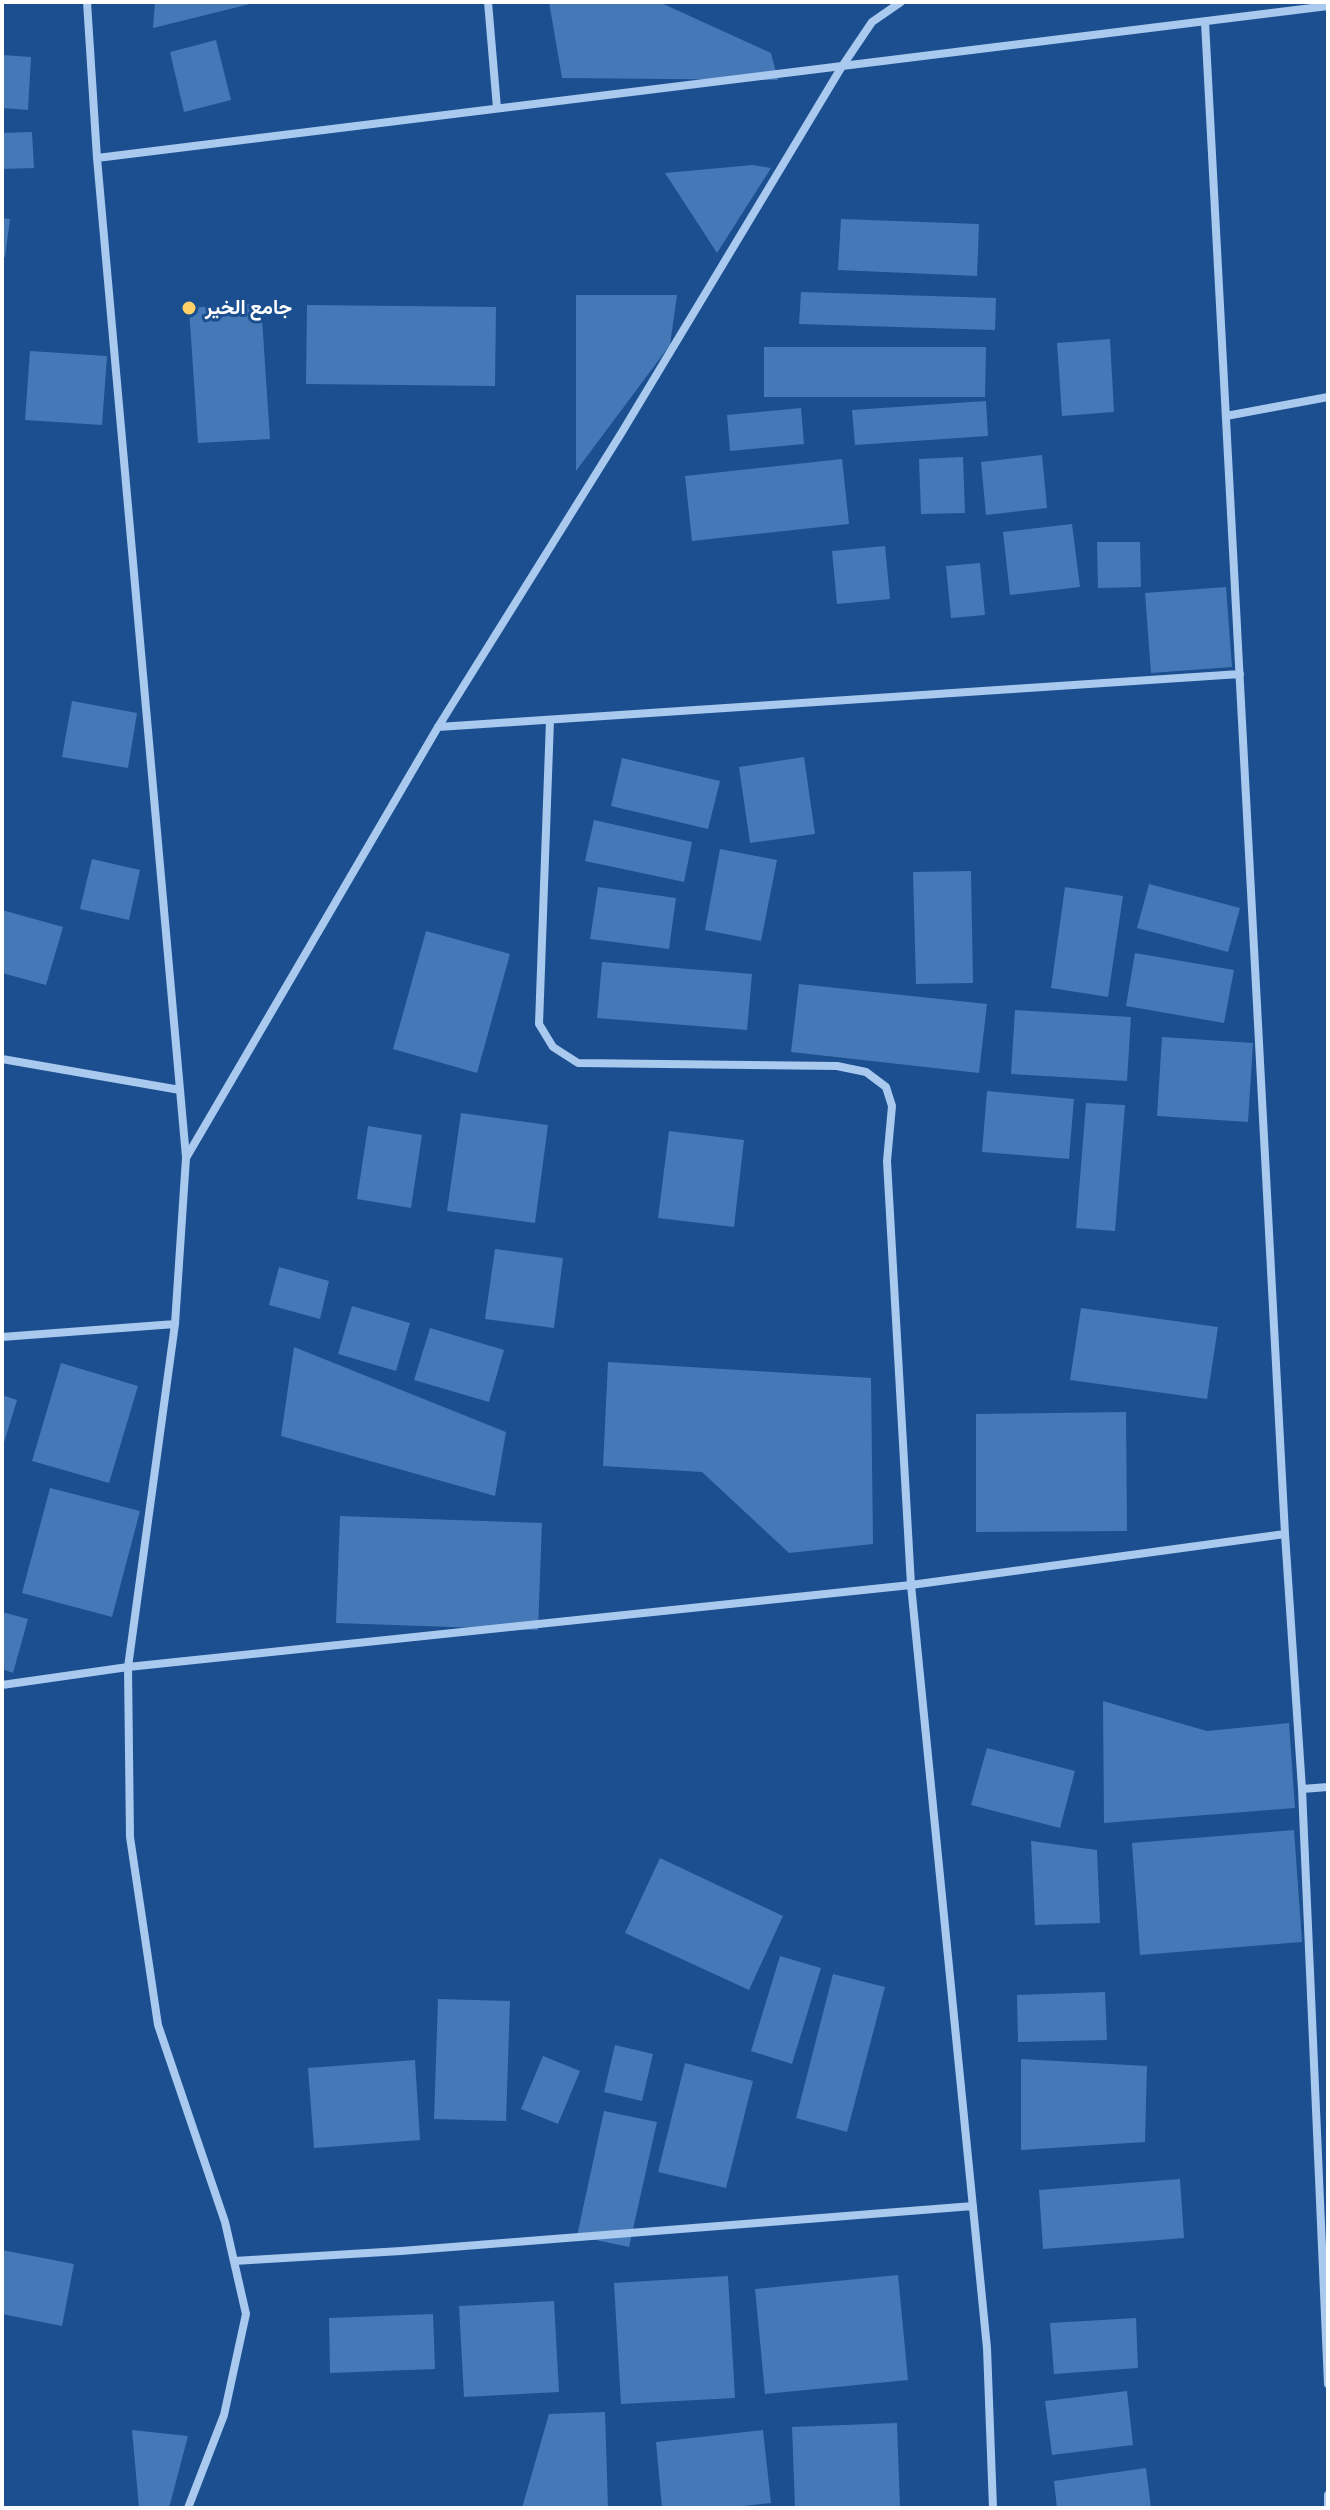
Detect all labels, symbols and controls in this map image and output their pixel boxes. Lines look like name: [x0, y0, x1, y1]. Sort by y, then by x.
place label: جامع الخير: [205, 296, 292, 320]
marker: جامع الخير: [180, 299, 198, 317]

